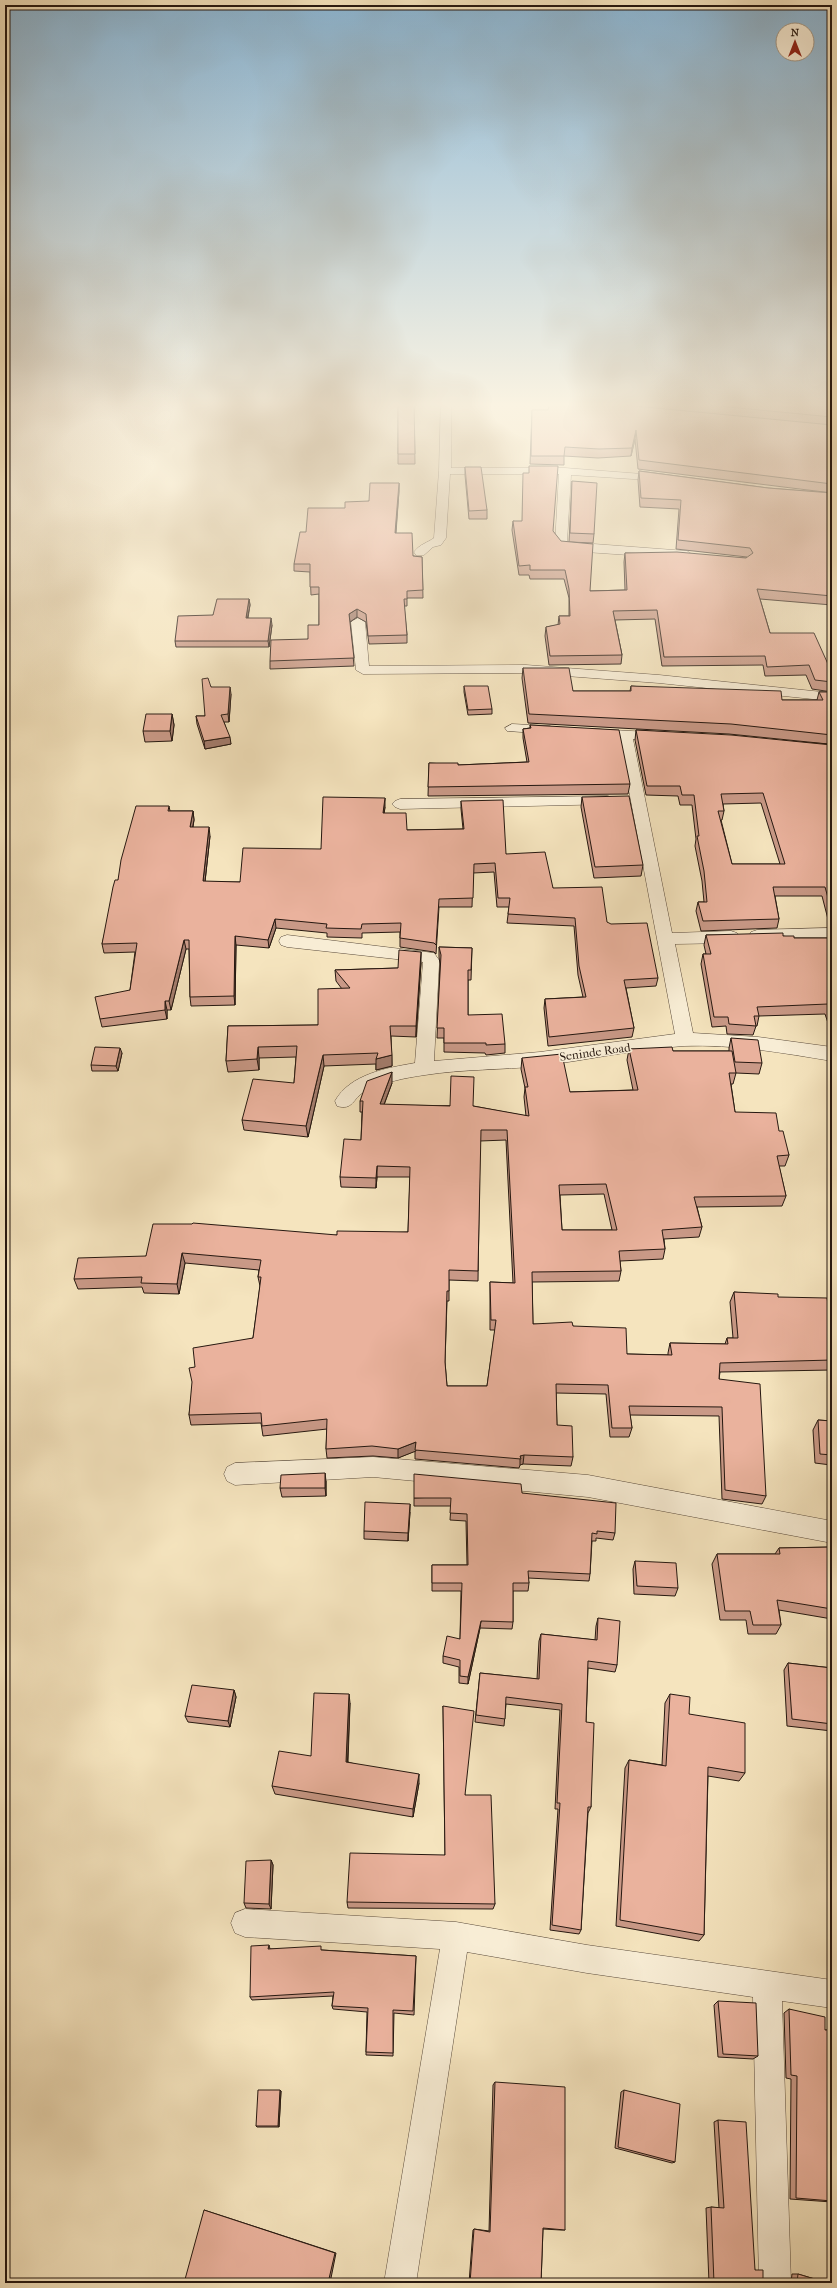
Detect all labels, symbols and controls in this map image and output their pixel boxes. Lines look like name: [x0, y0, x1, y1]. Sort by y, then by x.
north arrow: [775, 22, 815, 62]
text: N: [791, 26, 800, 39]
street label: Seninde Road: [559, 1040, 632, 1064]

